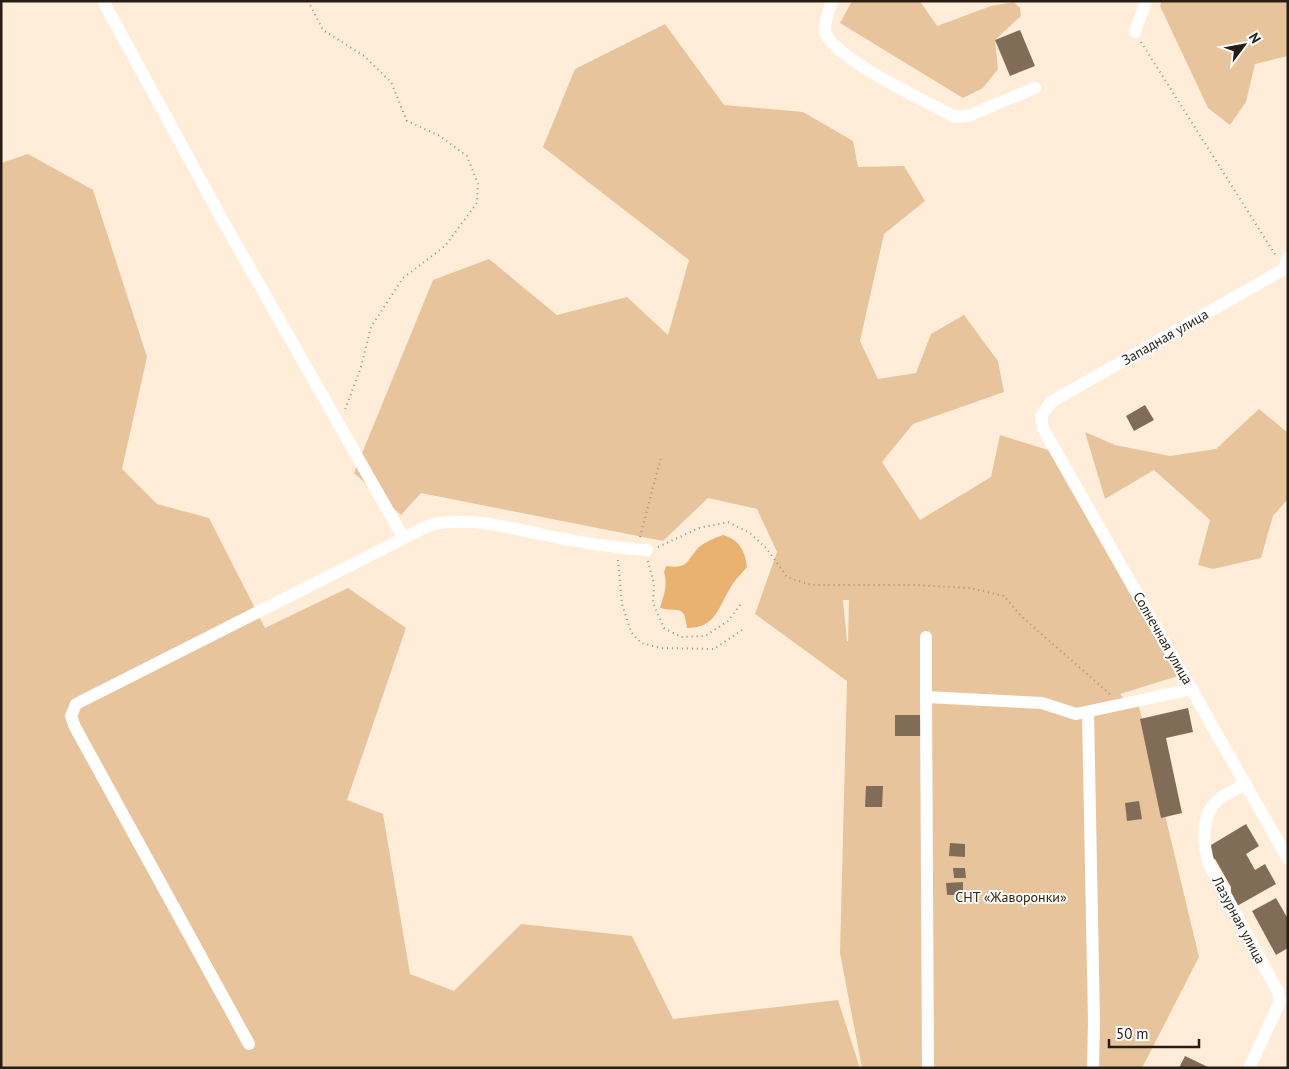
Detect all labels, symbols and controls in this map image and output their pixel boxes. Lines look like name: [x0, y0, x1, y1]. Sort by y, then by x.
north arrow: [1219, 20, 1269, 70]
text: N: [1245, 29, 1265, 47]
street label: Западная улица: [1118, 305, 1212, 369]
street label: Солнечная улица: [1129, 588, 1197, 688]
street label: Лазурная улица: [1208, 872, 1270, 967]
park label: СНТ «Жаворонки»: [955, 888, 1067, 906]
scale bar: [1109, 1016, 1199, 1048]
text: 50 m: [1116, 1024, 1149, 1043]

